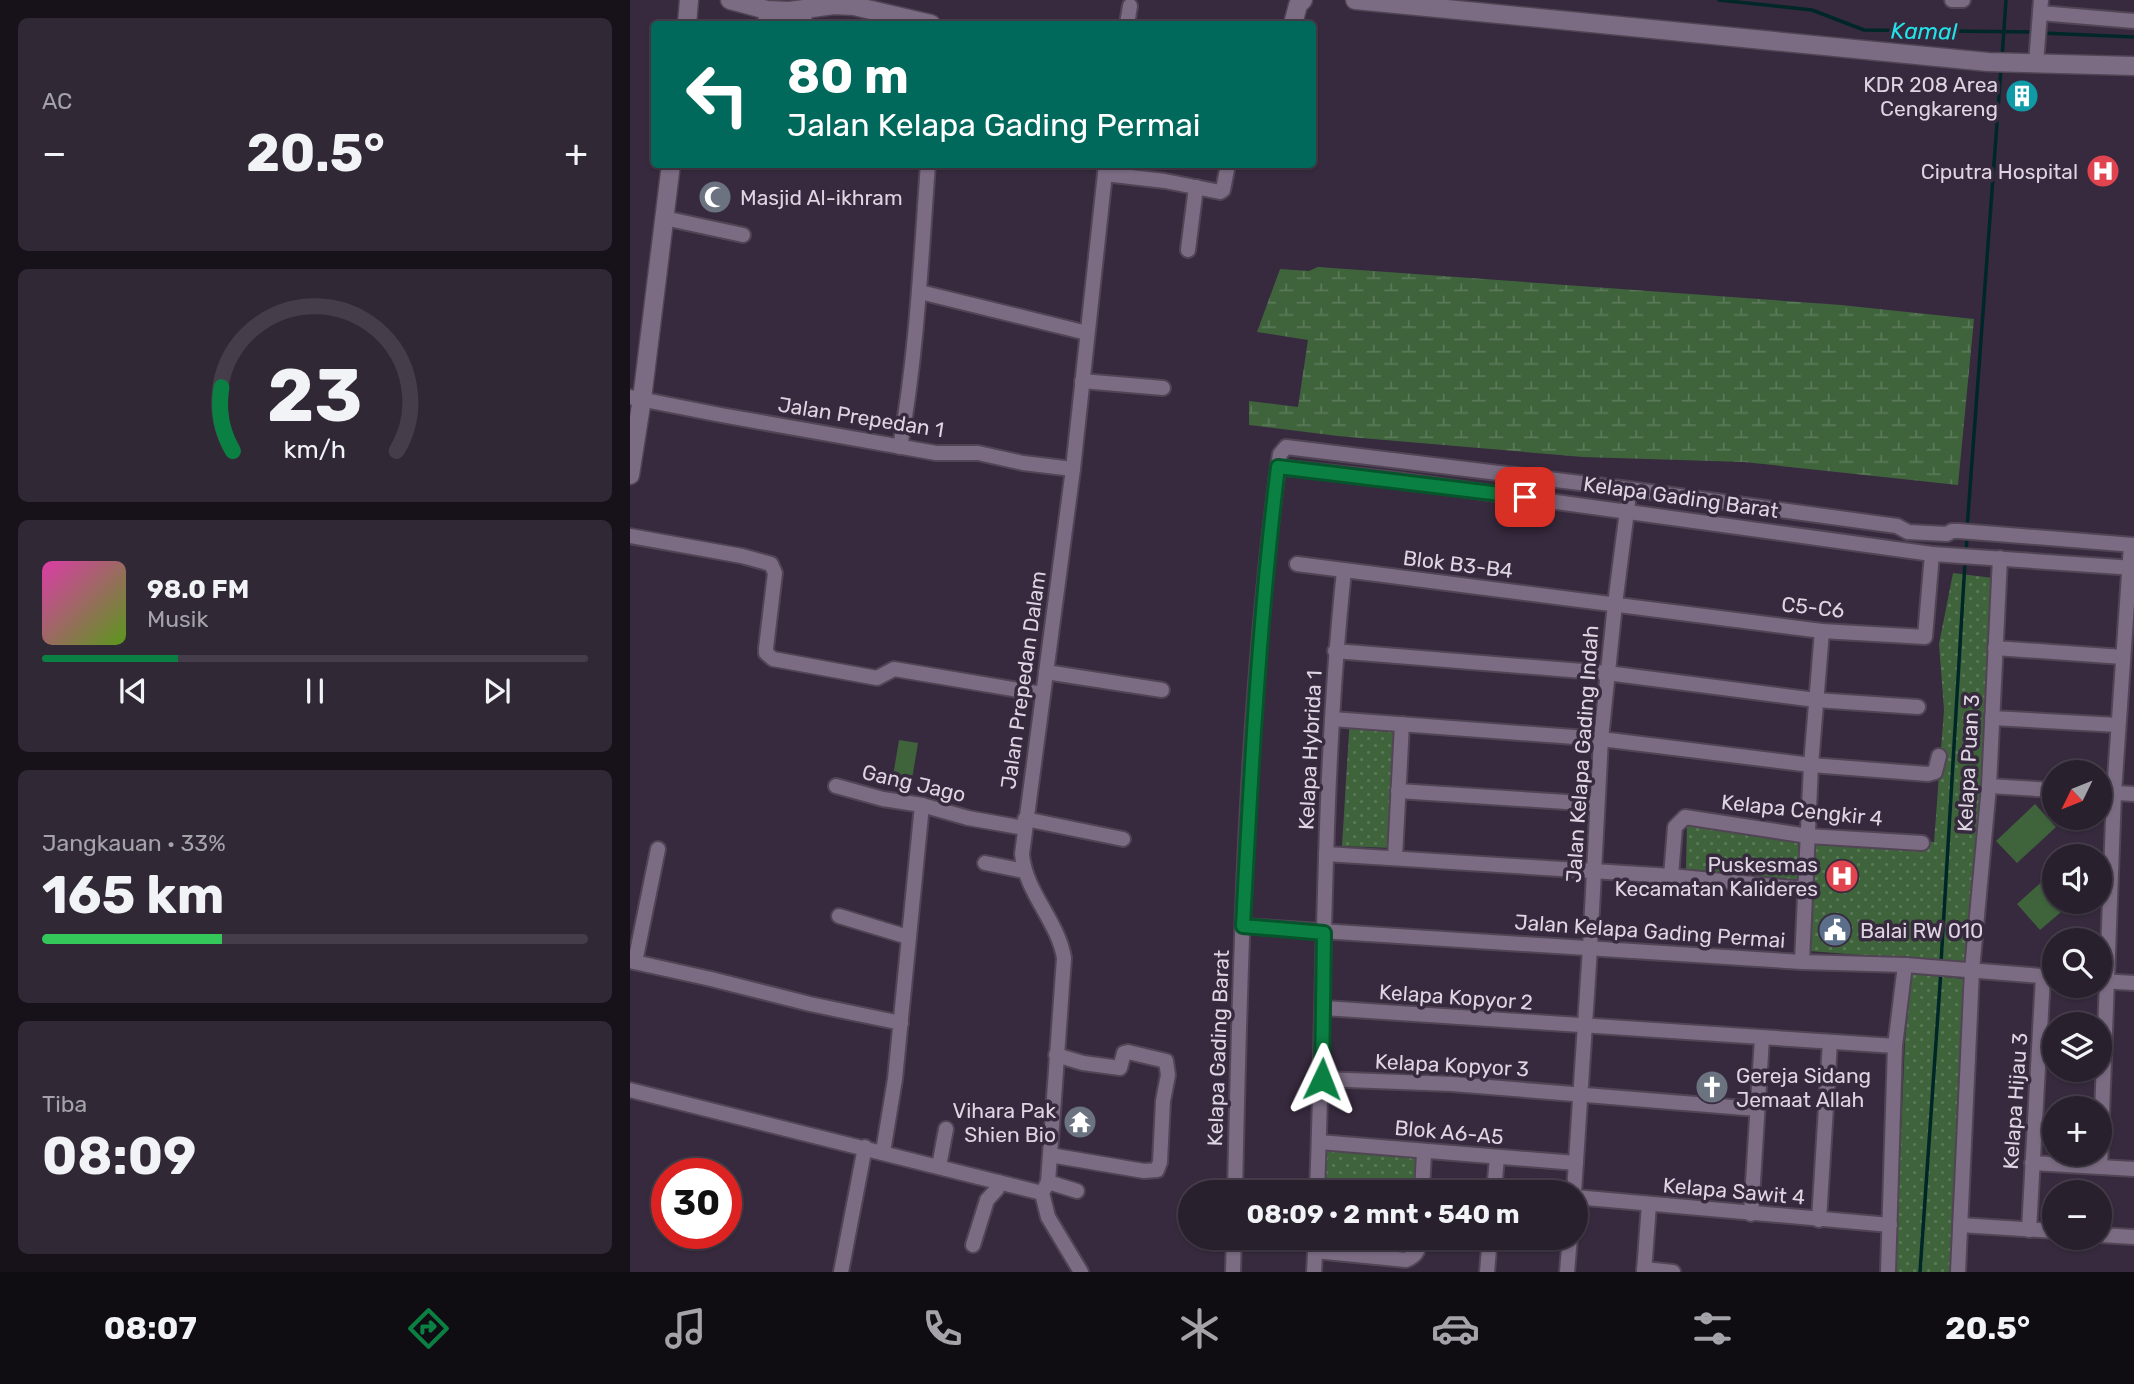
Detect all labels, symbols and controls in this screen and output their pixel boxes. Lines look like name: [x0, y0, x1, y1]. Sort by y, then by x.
water label: Kamal: [1890, 16, 1958, 46]
text: 80 m: [787, 47, 909, 105]
icon: left: [672, 49, 763, 140]
place label: KDR 208 Area Cengkareng: [1863, 72, 1998, 121]
building icon: KDR 208 Area Cengkareng: [2003, 77, 2041, 115]
text: AC: [42, 87, 72, 115]
text: Jalan Kelapa Gading Permai: [787, 106, 1201, 144]
text: 20.5°: [246, 122, 385, 184]
text: −: [42, 130, 67, 176]
text: +: [564, 130, 588, 176]
hospital icon: Ciputra Hospital: [2084, 152, 2122, 190]
place label: Ciputra Hospital: [1921, 159, 2078, 184]
mosque icon: Masjid Al-ikhram: [696, 178, 734, 216]
place label: Masjid Al-ikhram: [740, 185, 903, 210]
text: 23: [267, 354, 363, 440]
street label: Jalan Prepedan 1: [776, 392, 946, 442]
text: km/h: [284, 435, 346, 464]
pin: [1495, 467, 1555, 527]
street label: Kelapa Gading Barat: [1582, 471, 1780, 523]
icon: arrive: [1506, 478, 1544, 516]
street label: Blok B3-B4: [1402, 545, 1514, 583]
street label: Jalan Prepedan Dalam: [995, 569, 1051, 791]
text: 98.0 FM: [147, 574, 249, 605]
street label: C5-C6: [1780, 591, 1846, 623]
text: Musik: [147, 605, 208, 633]
street label: Jalan Kelapa Gading Indah: [1561, 624, 1603, 884]
street label: Kelapa Hybrida 1: [1293, 669, 1327, 831]
icon: previous: [114, 672, 152, 710]
icon: pause: [296, 672, 334, 710]
icon: next: [478, 672, 516, 710]
street label: Kelapa Puan 3: [1952, 693, 1984, 833]
street label: Gang Jago: [860, 759, 968, 807]
north arrow: [2042, 760, 2112, 830]
map controls: [2042, 760, 2112, 1250]
street label: Kelapa Cengkir 4: [1720, 789, 1884, 831]
text: Jangkauan · 33%: [42, 829, 226, 857]
button: sound: [2042, 844, 2112, 914]
place label: Puskesmas Kecamatan Kalideres: [1614, 852, 1818, 901]
hospital icon: Puskesmas Kecamatan Kalideres: [1823, 857, 1861, 895]
text: 165 km: [42, 864, 224, 926]
street label: Jalan Kelapa Gading Permai: [1514, 909, 1786, 953]
public building icon: Balai RW 010: [1816, 911, 1854, 949]
place label: Balai RW 010: [1860, 918, 1983, 943]
button: search: [2042, 928, 2112, 998]
street label: Kelapa Gading Barat: [1202, 949, 1234, 1147]
street label: Kelapa Kopyor 2: [1378, 979, 1534, 1015]
button: layers: [2042, 1012, 2112, 1082]
street label: Kelapa Hijau 3: [1998, 1032, 2032, 1170]
position arrow: [1285, 1042, 1359, 1116]
street label: Kelapa Kopyor 3: [1374, 1048, 1530, 1082]
place label: Gereja Sidang Jemaat Allah: [1736, 1063, 1871, 1112]
church icon: Gereja Sidang Jemaat Allah: [1693, 1068, 1731, 1106]
text: Tiba: [42, 1090, 87, 1118]
button: +: [2042, 1096, 2112, 1166]
place label: Vihara Pak Shien Bio: [953, 1098, 1056, 1147]
temple icon: Vihara Pak Shien Bio: [1061, 1103, 1099, 1141]
street label: Blok A6-A5: [1393, 1115, 1505, 1149]
text: 08:09: [42, 1125, 196, 1187]
speed limit sign: 30: [651, 1158, 742, 1249]
street label: Kelapa Sawit 4: [1662, 1172, 1806, 1210]
button: −: [2042, 1180, 2112, 1250]
text: 08:09 · 2 mnt · 540 m: [1246, 1199, 1520, 1230]
icon: directions: [404, 1304, 453, 1353]
icon: music: [661, 1304, 710, 1353]
icon: phone: [918, 1304, 967, 1353]
icon: climate: [1175, 1304, 1224, 1353]
icon: car: [1431, 1304, 1480, 1353]
icon: filters: [1688, 1304, 1737, 1353]
text: 08:07: [104, 1309, 197, 1347]
text: 20.5°: [1945, 1309, 2030, 1347]

